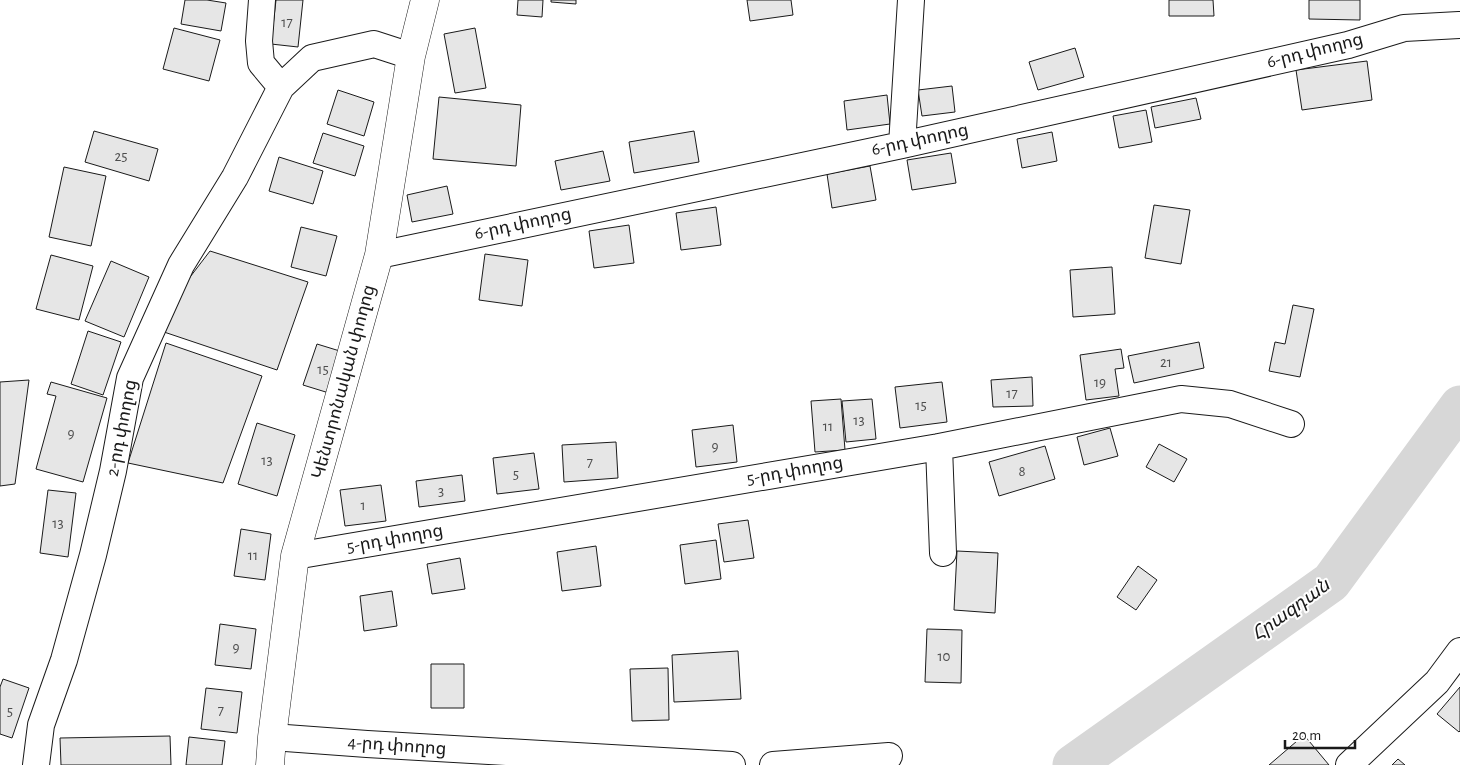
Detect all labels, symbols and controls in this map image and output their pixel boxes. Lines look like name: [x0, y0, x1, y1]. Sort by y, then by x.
house number: 17: [281, 15, 293, 30]
street label: 6-րդ փողոց: [1265, 30, 1365, 72]
street label: 6-րդ փողոց: [870, 121, 970, 159]
house number: 25: [114, 149, 128, 164]
street label: 6-րդ փողոց: [473, 205, 573, 243]
street label: Կենտրոնական փողոց: [309, 283, 379, 481]
house number: 21: [1160, 355, 1172, 370]
house number: 15: [317, 362, 329, 377]
house number: 19: [1094, 375, 1106, 390]
street label: 2-րդ փողոց: [104, 378, 140, 478]
house number: 17: [1006, 386, 1018, 401]
house number: 15: [915, 398, 927, 413]
house number: 13: [853, 413, 865, 428]
house number: 11: [823, 419, 833, 434]
house number: 9: [67, 426, 75, 441]
house number: 9: [711, 439, 719, 454]
house number: 13: [261, 453, 273, 468]
street label: 5-րդ փողոց: [745, 454, 845, 488]
house number: 7: [587, 455, 593, 470]
house number: 8: [1018, 464, 1026, 479]
house number: 5: [513, 467, 519, 482]
house number: 3: [438, 484, 444, 499]
house number: 1: [360, 498, 366, 513]
house number: 13: [52, 516, 64, 531]
street label: 5-րդ փողոց: [345, 522, 445, 556]
house number: 11: [248, 548, 258, 563]
water label: Հրազդան: [1249, 575, 1335, 645]
house number: 9: [232, 640, 240, 655]
house number: 10: [937, 649, 951, 664]
house number: 7: [218, 703, 224, 718]
house number: 5: [7, 704, 13, 719]
scale bar: [1285, 718, 1355, 750]
text: 20 m: [1292, 728, 1321, 743]
street label: 4-րդ փողոց: [347, 734, 447, 758]

